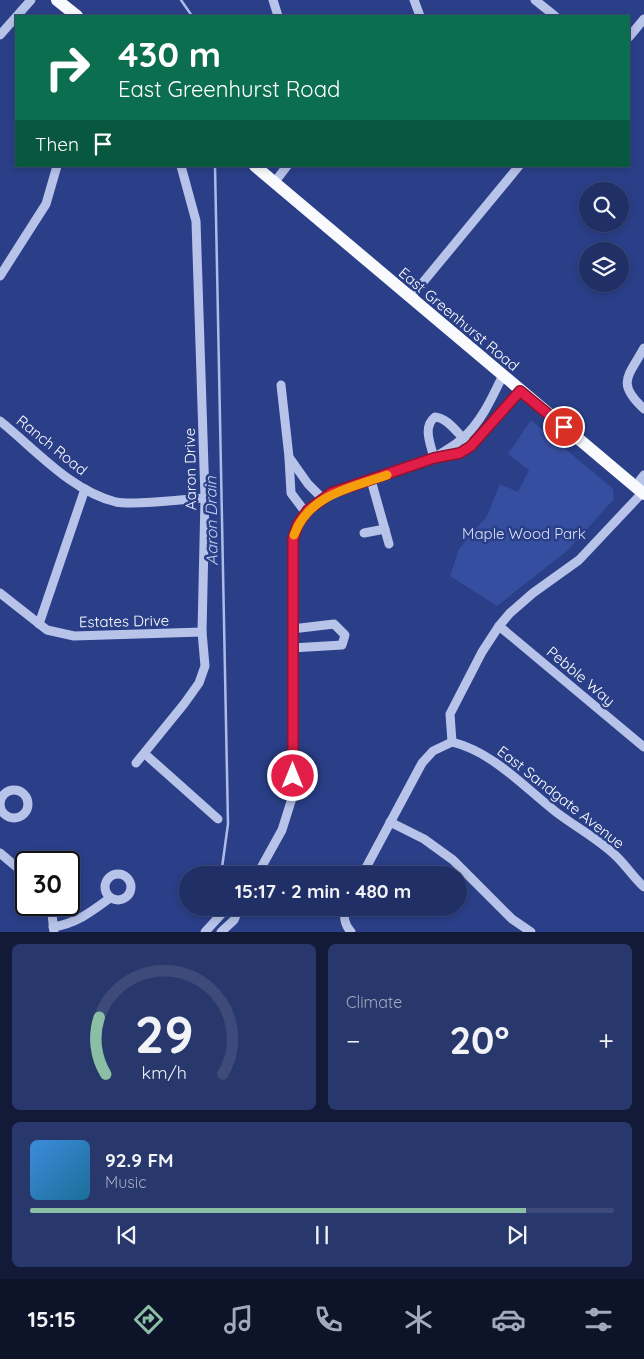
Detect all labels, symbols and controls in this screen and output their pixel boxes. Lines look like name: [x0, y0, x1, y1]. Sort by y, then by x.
text: 430 m: [118, 32, 221, 76]
icon: right: [35, 35, 100, 100]
text: East Greenhurst Road: [118, 75, 340, 103]
icon: arrive: [89, 130, 117, 158]
text: Then: [35, 132, 79, 156]
map controls: [579, 182, 629, 292]
button: search: [579, 182, 629, 232]
button: layers: [579, 242, 629, 292]
street label: East Greenhurst Road: [395, 263, 523, 375]
pin: [543, 406, 585, 448]
street label: Ranch Road: [13, 411, 91, 479]
icon: arrive: [550, 413, 578, 441]
street label: Aaron Drive: [180, 428, 200, 510]
water label: Aaron Drain: [200, 475, 222, 566]
park label: Maple Wood Park: [462, 524, 586, 543]
street label: Estates Drive: [79, 611, 169, 631]
street label: Pebble Way: [543, 642, 619, 710]
street label: East Sandgate Avenue: [494, 741, 628, 853]
position arrow: [266, 749, 318, 801]
speed limit sign: 30: [15, 851, 80, 916]
text: 15:17 · 2 min · 480 m: [235, 879, 411, 903]
text: Climate: [346, 992, 402, 1012]
text: 29: [134, 1001, 194, 1066]
text: 20°: [449, 1016, 509, 1064]
text: −: [346, 1023, 361, 1058]
text: +: [598, 1023, 614, 1058]
text: km/h: [141, 1061, 187, 1083]
text: 92.9 FM: [105, 1148, 174, 1172]
text: Music: [105, 1172, 147, 1192]
icon: previous: [113, 1221, 141, 1249]
icon: pause: [308, 1221, 336, 1249]
icon: next: [503, 1221, 531, 1249]
icon: directions: [131, 1302, 166, 1337]
icon: music: [221, 1302, 256, 1337]
icon: phone: [311, 1302, 346, 1337]
icon: climate: [401, 1302, 436, 1337]
icon: car: [491, 1302, 526, 1337]
icon: filters: [581, 1302, 616, 1337]
text: 15:15: [28, 1305, 76, 1333]

